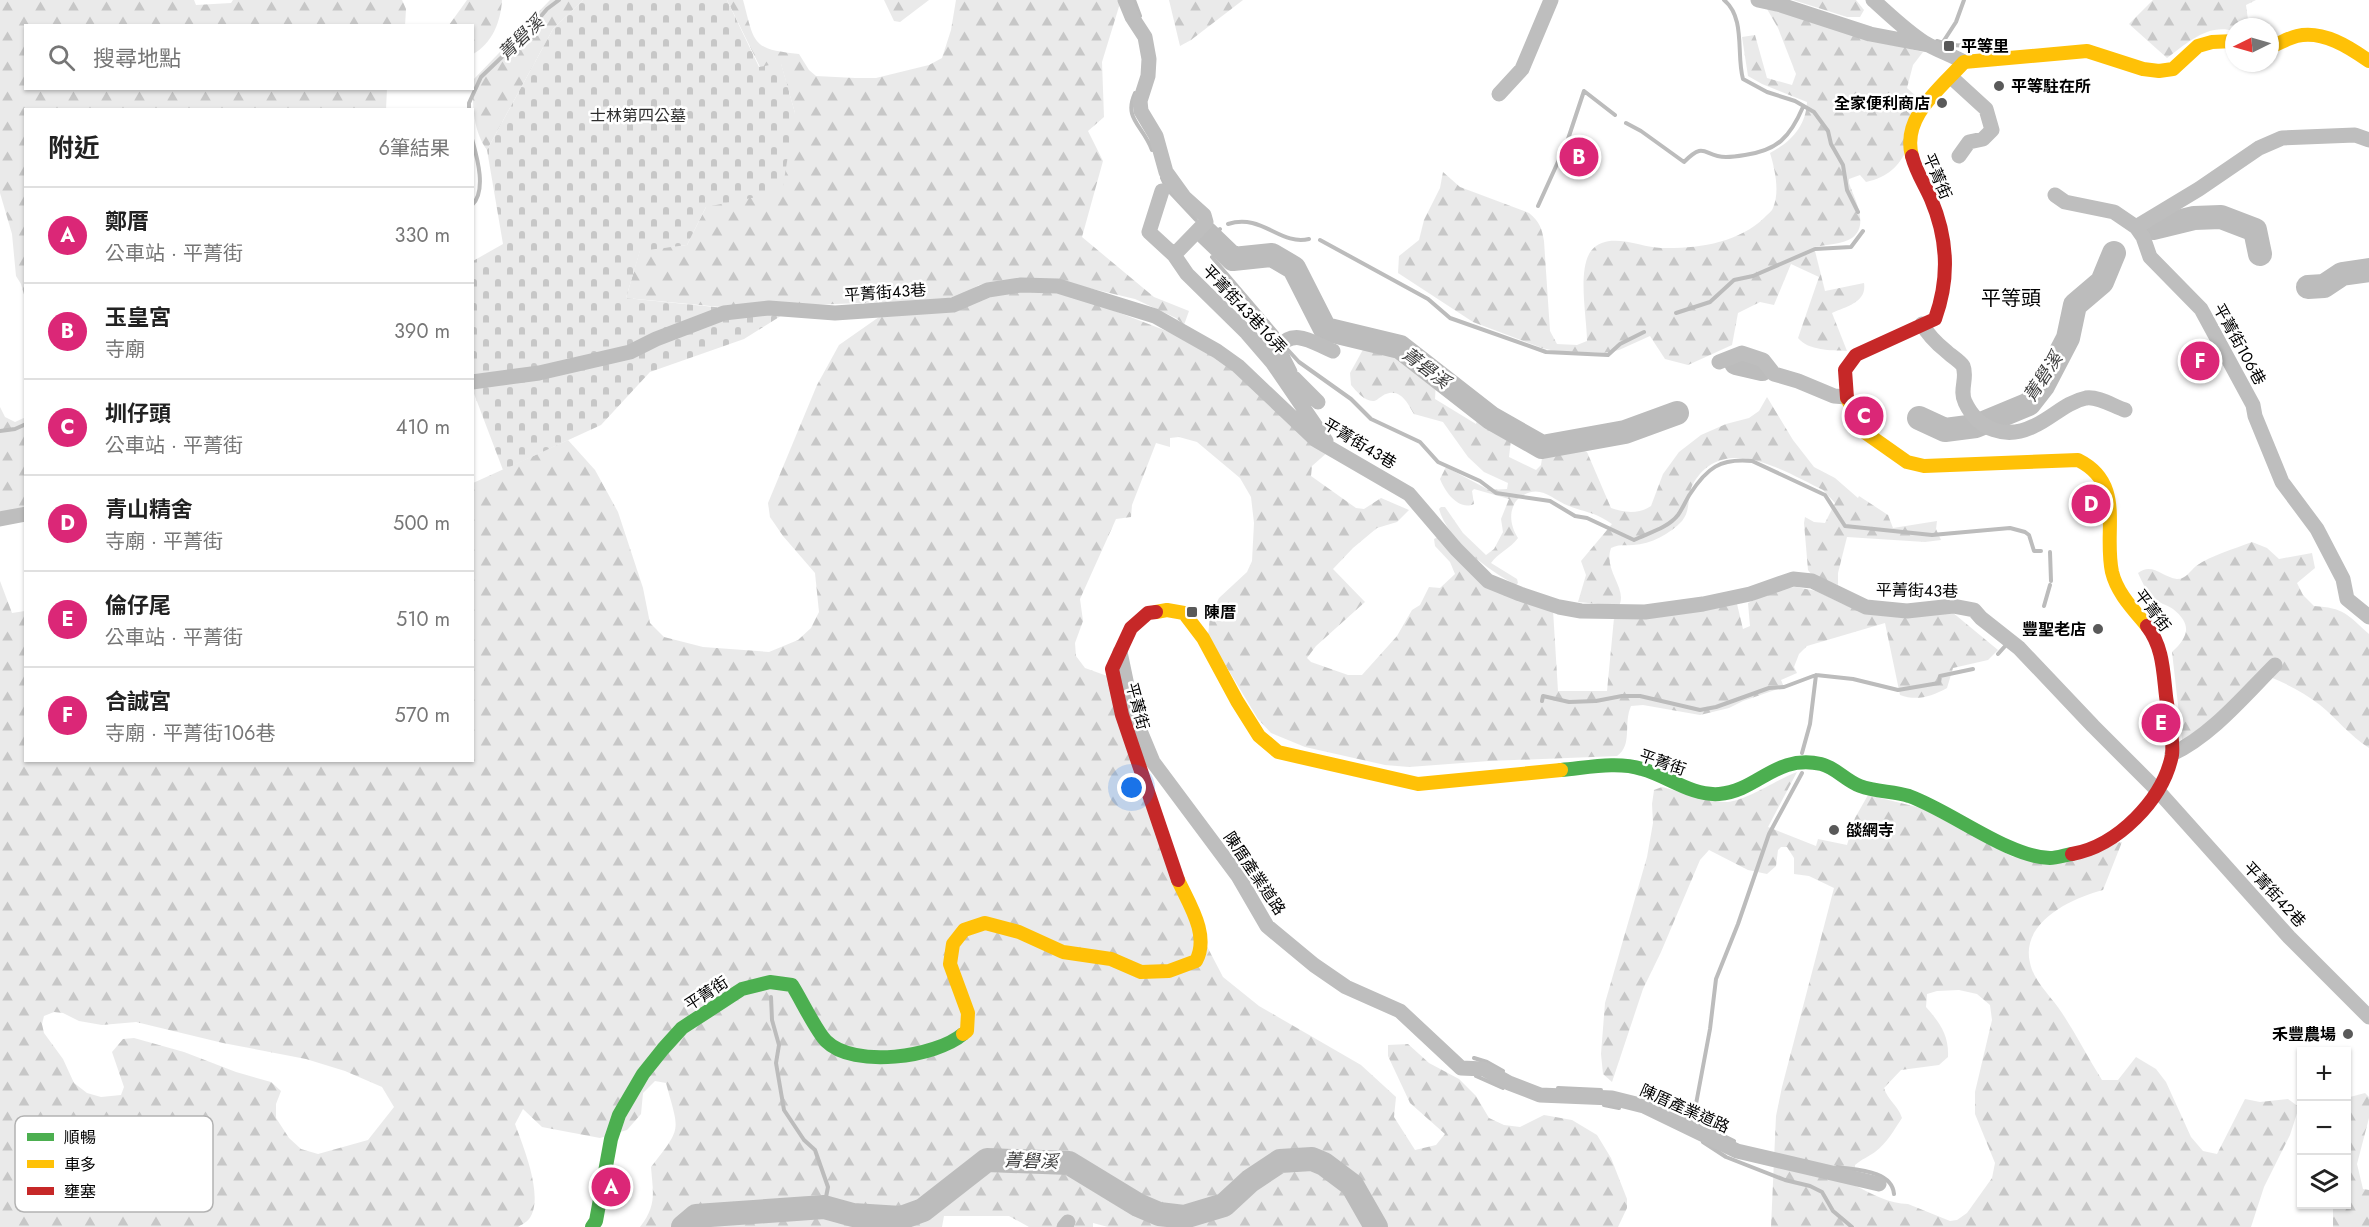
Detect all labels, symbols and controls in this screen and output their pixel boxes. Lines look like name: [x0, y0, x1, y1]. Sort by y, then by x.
water label: 菁礐溪: [493, 8, 552, 66]
north arrow: [2225, 18, 2279, 72]
search box: [24, 24, 474, 90]
place label: 平等里: [1961, 35, 2009, 58]
marker: 平等里: [1942, 39, 1956, 53]
icon: search: [45, 41, 78, 74]
text: 搜尋地點: [93, 42, 181, 74]
place label: 平等駐在所: [2011, 75, 2091, 98]
marker: 平等駐在所: [1992, 79, 2006, 93]
place label: 全家便利商店: [1834, 92, 1930, 115]
marker: 全家便利商店: [1935, 96, 1949, 110]
park label: 士林第四公墓: [590, 104, 686, 127]
text: 附近: [48, 129, 100, 167]
text: 6筆結果: [378, 134, 450, 163]
pin: B: [1560, 134, 1598, 180]
street label: 平菁街: [1918, 150, 1958, 203]
text: 鄭厝: [105, 205, 149, 237]
text: A: [60, 221, 75, 250]
text: 330 m: [395, 221, 450, 250]
text: 公車站 · 平菁街: [105, 239, 243, 268]
street label: 平菁街43巷16弄: [1197, 260, 1292, 359]
street label: 平菁街43巷: [843, 278, 927, 307]
district label: 平等頭: [1981, 284, 2041, 313]
street label: 平菁街106巷: [2208, 299, 2271, 389]
text: 玉皇宮: [105, 301, 171, 333]
text: B: [61, 317, 74, 346]
text: 390 m: [394, 317, 450, 346]
text: 寺廟: [105, 335, 145, 364]
pin: F: [2180, 338, 2220, 384]
water label: 菁礐溪: [1397, 341, 1458, 396]
water label: 菁礐溪: [2017, 345, 2070, 407]
pin: C: [1844, 394, 1884, 438]
text: 圳仔頭: [105, 397, 171, 429]
street label: 平菁街43巷: [1319, 412, 1401, 474]
text: C: [60, 413, 75, 442]
text: 410 m: [396, 413, 450, 442]
text: 公車站 · 平菁街: [105, 431, 243, 460]
pin: D: [2072, 482, 2110, 526]
text: 青山精舍: [105, 493, 193, 525]
text: D: [60, 509, 75, 538]
text: 500 m: [393, 509, 450, 538]
text: 寺廟 · 平菁街: [105, 527, 223, 556]
street label: 平菁街43巷: [1876, 578, 1958, 603]
street label: 平菁街: [2129, 584, 2176, 636]
text: 倫仔尾: [105, 589, 171, 621]
place label: 陳厝: [1204, 601, 1236, 624]
text: E: [61, 605, 74, 634]
text: 510 m: [396, 605, 450, 634]
marker: 陳厝: [1185, 605, 1199, 619]
place label: 豐聖老店: [2022, 618, 2086, 641]
marker: 豐聖老店: [2091, 622, 2105, 636]
text: 公車站 · 平菁街: [105, 623, 243, 652]
street label: 平菁街: [1120, 680, 1155, 732]
text: 合誠宮: [105, 685, 171, 717]
pin: E: [2142, 700, 2180, 746]
text: F: [62, 701, 73, 730]
text: 570 m: [395, 701, 450, 730]
text: 寺廟 · 平菁街106巷: [105, 719, 276, 748]
street label: 平菁街: [1636, 744, 1689, 781]
your location: [1117, 773, 1146, 802]
place label: 燄網寺: [1846, 819, 1894, 842]
marker: 燄網寺: [1827, 823, 1841, 837]
street label: 陳厝產業道路: [1218, 827, 1291, 920]
street label: 平菁街42巷: [2238, 856, 2311, 932]
street label: 平菁街: [680, 971, 733, 1016]
place label: 禾豐農場: [2272, 1023, 2336, 1046]
marker: 禾豐農場: [2341, 1027, 2355, 1041]
map controls: [2297, 1047, 2351, 1209]
button: +: [2297, 1047, 2351, 1101]
street label: 陳厝產業道路: [1636, 1078, 1733, 1138]
button: −: [2297, 1101, 2351, 1155]
legend: [15, 1116, 213, 1212]
text: 順暢: [64, 1126, 96, 1149]
water label: 菁礐溪: [1004, 1147, 1061, 1175]
text: 車多: [64, 1153, 96, 1176]
button: layers: [2297, 1155, 2351, 1209]
pin: A: [592, 1164, 630, 1210]
text: 壅塞: [64, 1180, 96, 1203]

